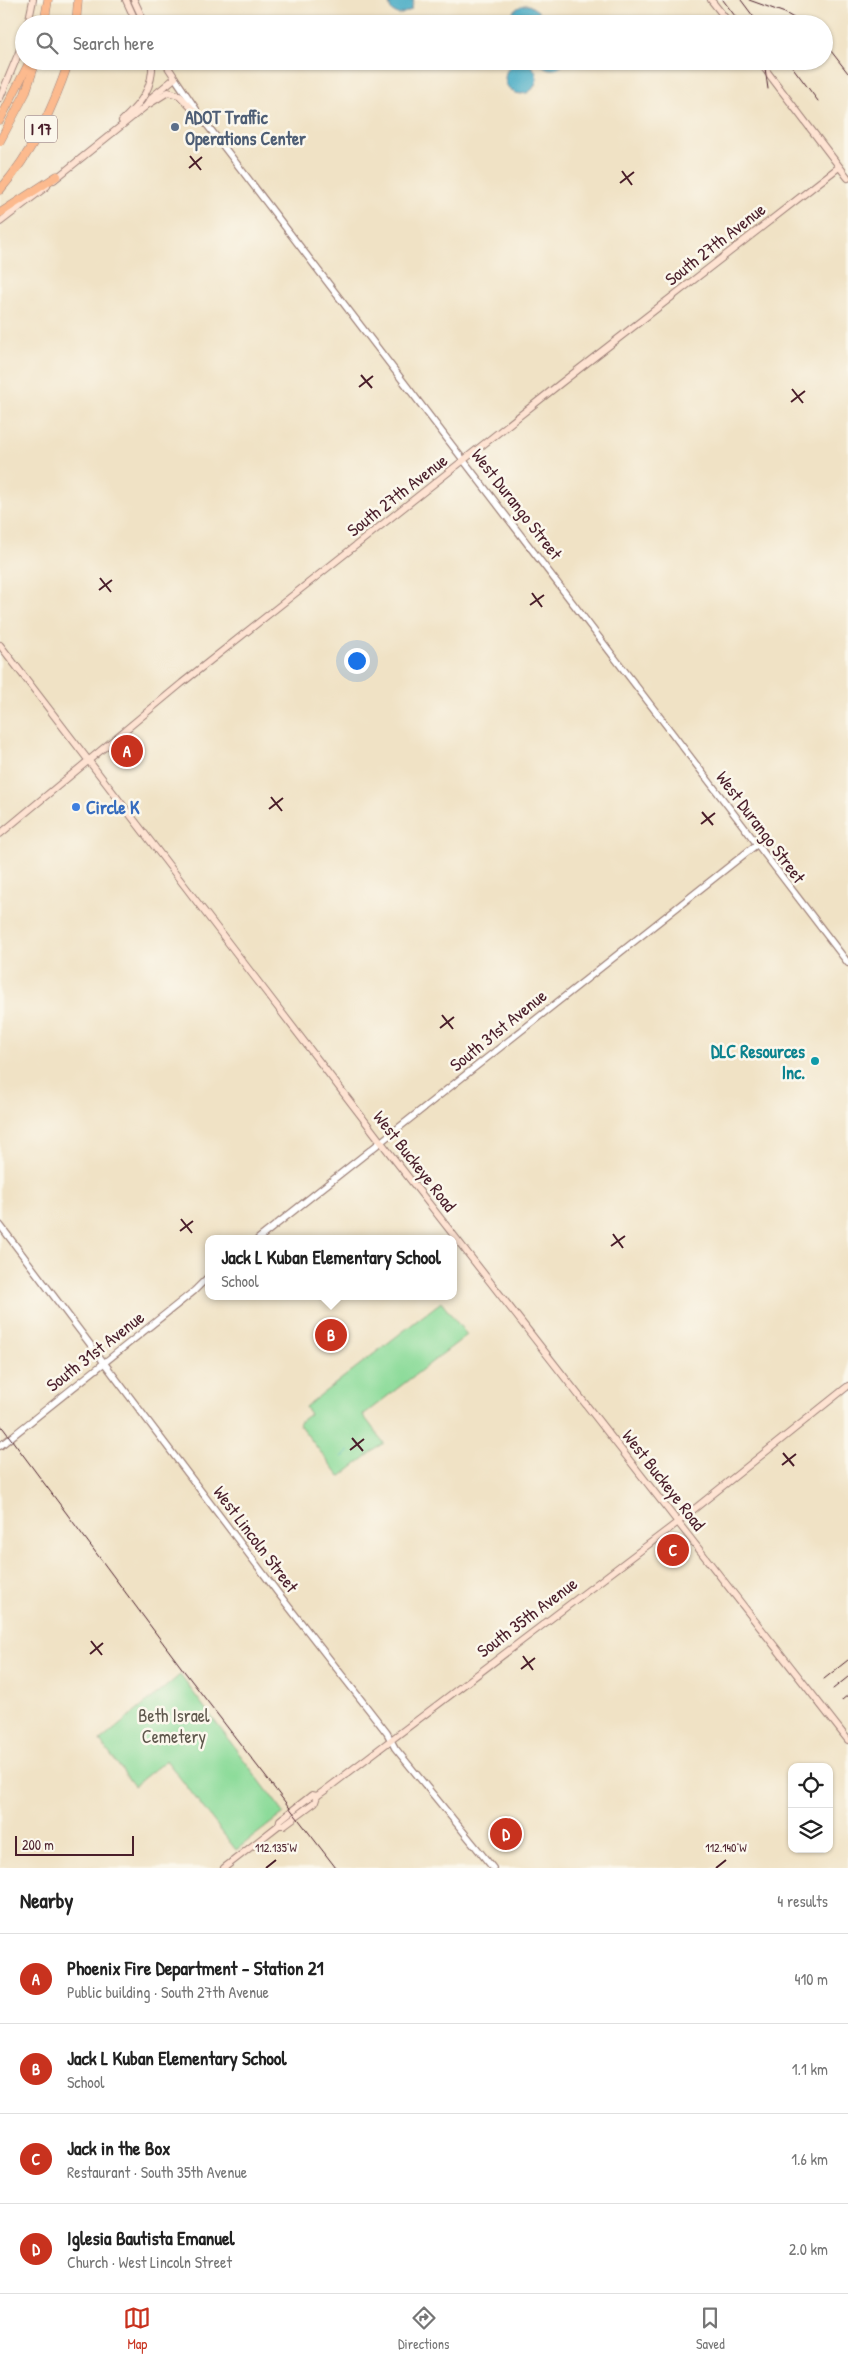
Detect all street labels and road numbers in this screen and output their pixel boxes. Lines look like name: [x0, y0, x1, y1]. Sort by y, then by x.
road number: I 17: [25, 116, 57, 142]
street label: South 27th Avenue: [659, 197, 771, 291]
street label: West Durango Street: [466, 443, 569, 565]
street label: South 27th Avenue: [341, 448, 453, 542]
street label: West Durango Street: [710, 766, 812, 889]
street label: South 31st Avenue: [444, 983, 552, 1077]
street label: West Buckeye Road: [368, 1105, 462, 1217]
street label: South 31st Avenue: [41, 1305, 149, 1397]
street label: West Buckeye Road: [617, 1424, 711, 1536]
street label: West Lincoln Street: [208, 1481, 305, 1598]
street label: South 35th Avenue: [472, 1571, 582, 1663]

